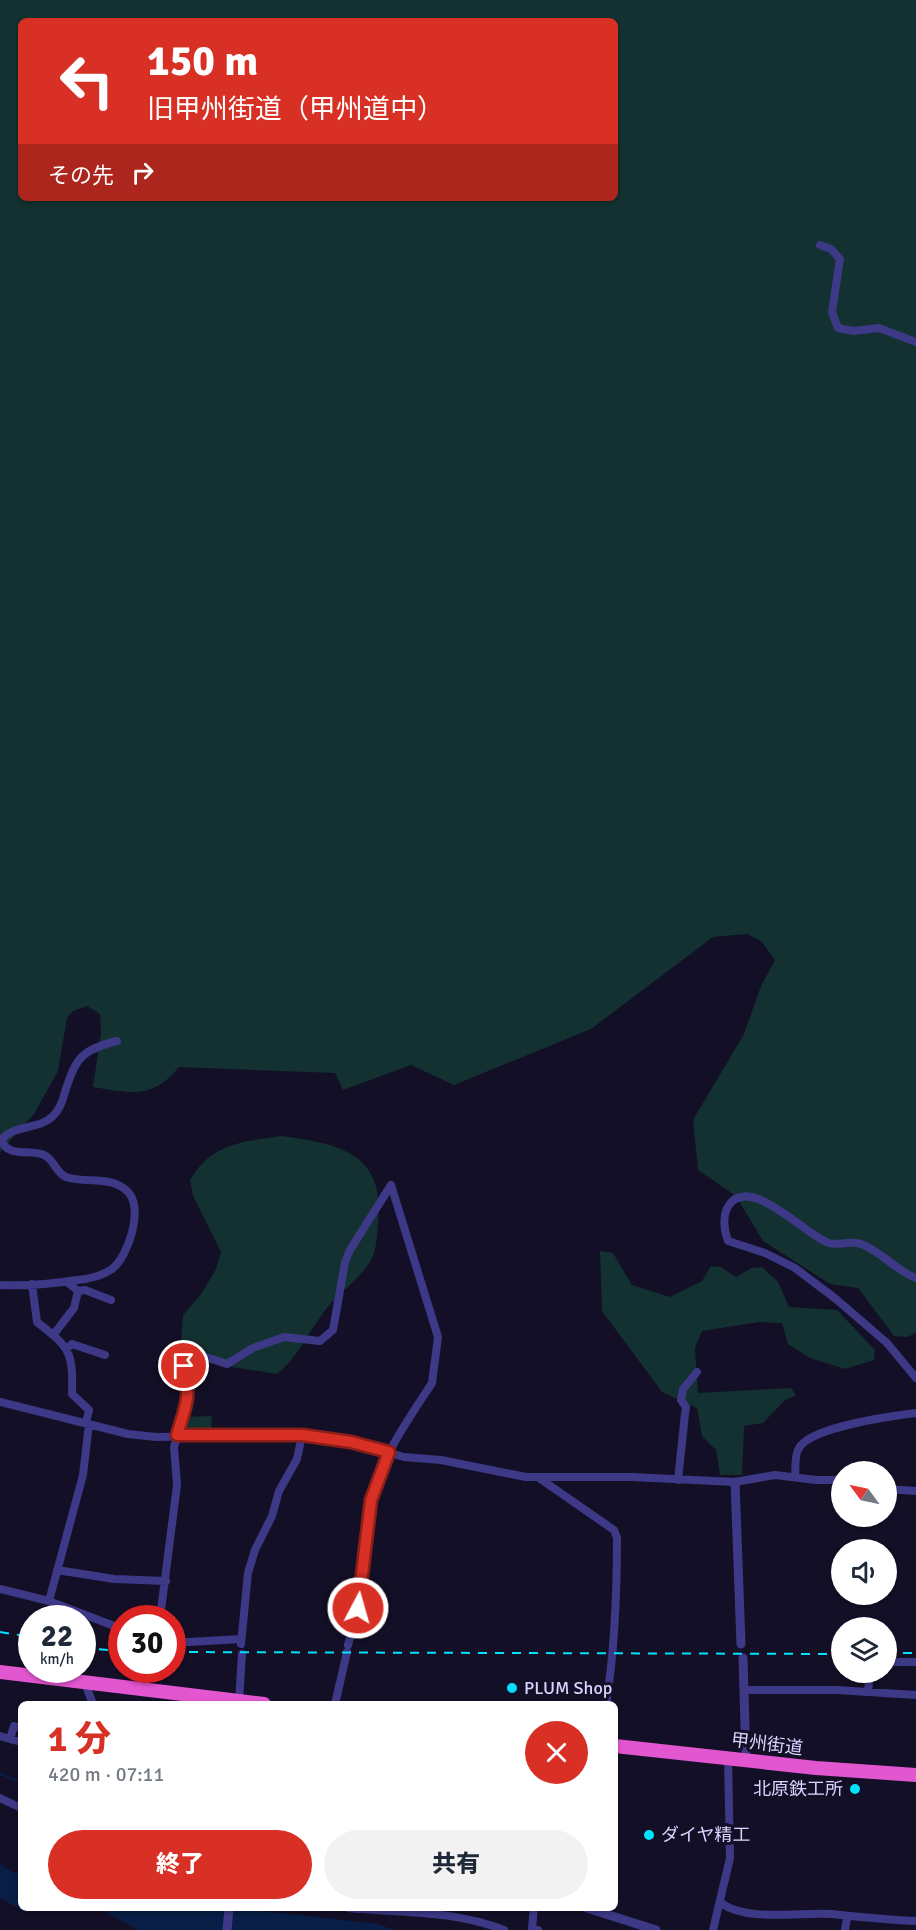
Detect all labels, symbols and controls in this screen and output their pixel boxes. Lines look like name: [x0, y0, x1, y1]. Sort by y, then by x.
text: 150 m: [147, 36, 258, 87]
icon: left: [48, 42, 126, 120]
text: 旧甲州街道（甲州道中）: [147, 93, 444, 126]
icon: right: [126, 156, 159, 189]
text: その先: [48, 162, 114, 189]
pin: [158, 1340, 209, 1391]
icon: arrive: [167, 1349, 200, 1382]
north arrow: [831, 1461, 897, 1527]
map controls: [831, 1461, 897, 1683]
button: sound: [831, 1539, 897, 1605]
position arrow: [326, 1576, 390, 1640]
speed limit sign: 30: [108, 1605, 186, 1683]
button: layers: [831, 1617, 897, 1683]
text: 22: [41, 1618, 73, 1655]
text: km/h: [40, 1650, 74, 1668]
place label: PLUM Shop: [524, 1677, 612, 1699]
marker: PLUM Shop: [505, 1681, 519, 1695]
text: 1 分: [48, 1717, 111, 1762]
button: close: [525, 1721, 588, 1784]
street label: 甲州街道: [730, 1729, 804, 1759]
text: 420 m · 07:11: [48, 1762, 164, 1787]
place label: 北原鉄工所: [753, 1778, 843, 1800]
marker: 北原鉄工所: [848, 1782, 862, 1796]
place label: ダイヤ精工: [661, 1824, 750, 1846]
marker: ダイヤ精工: [642, 1828, 656, 1842]
button: 終了: [48, 1830, 312, 1899]
button: 共有: [324, 1830, 588, 1899]

